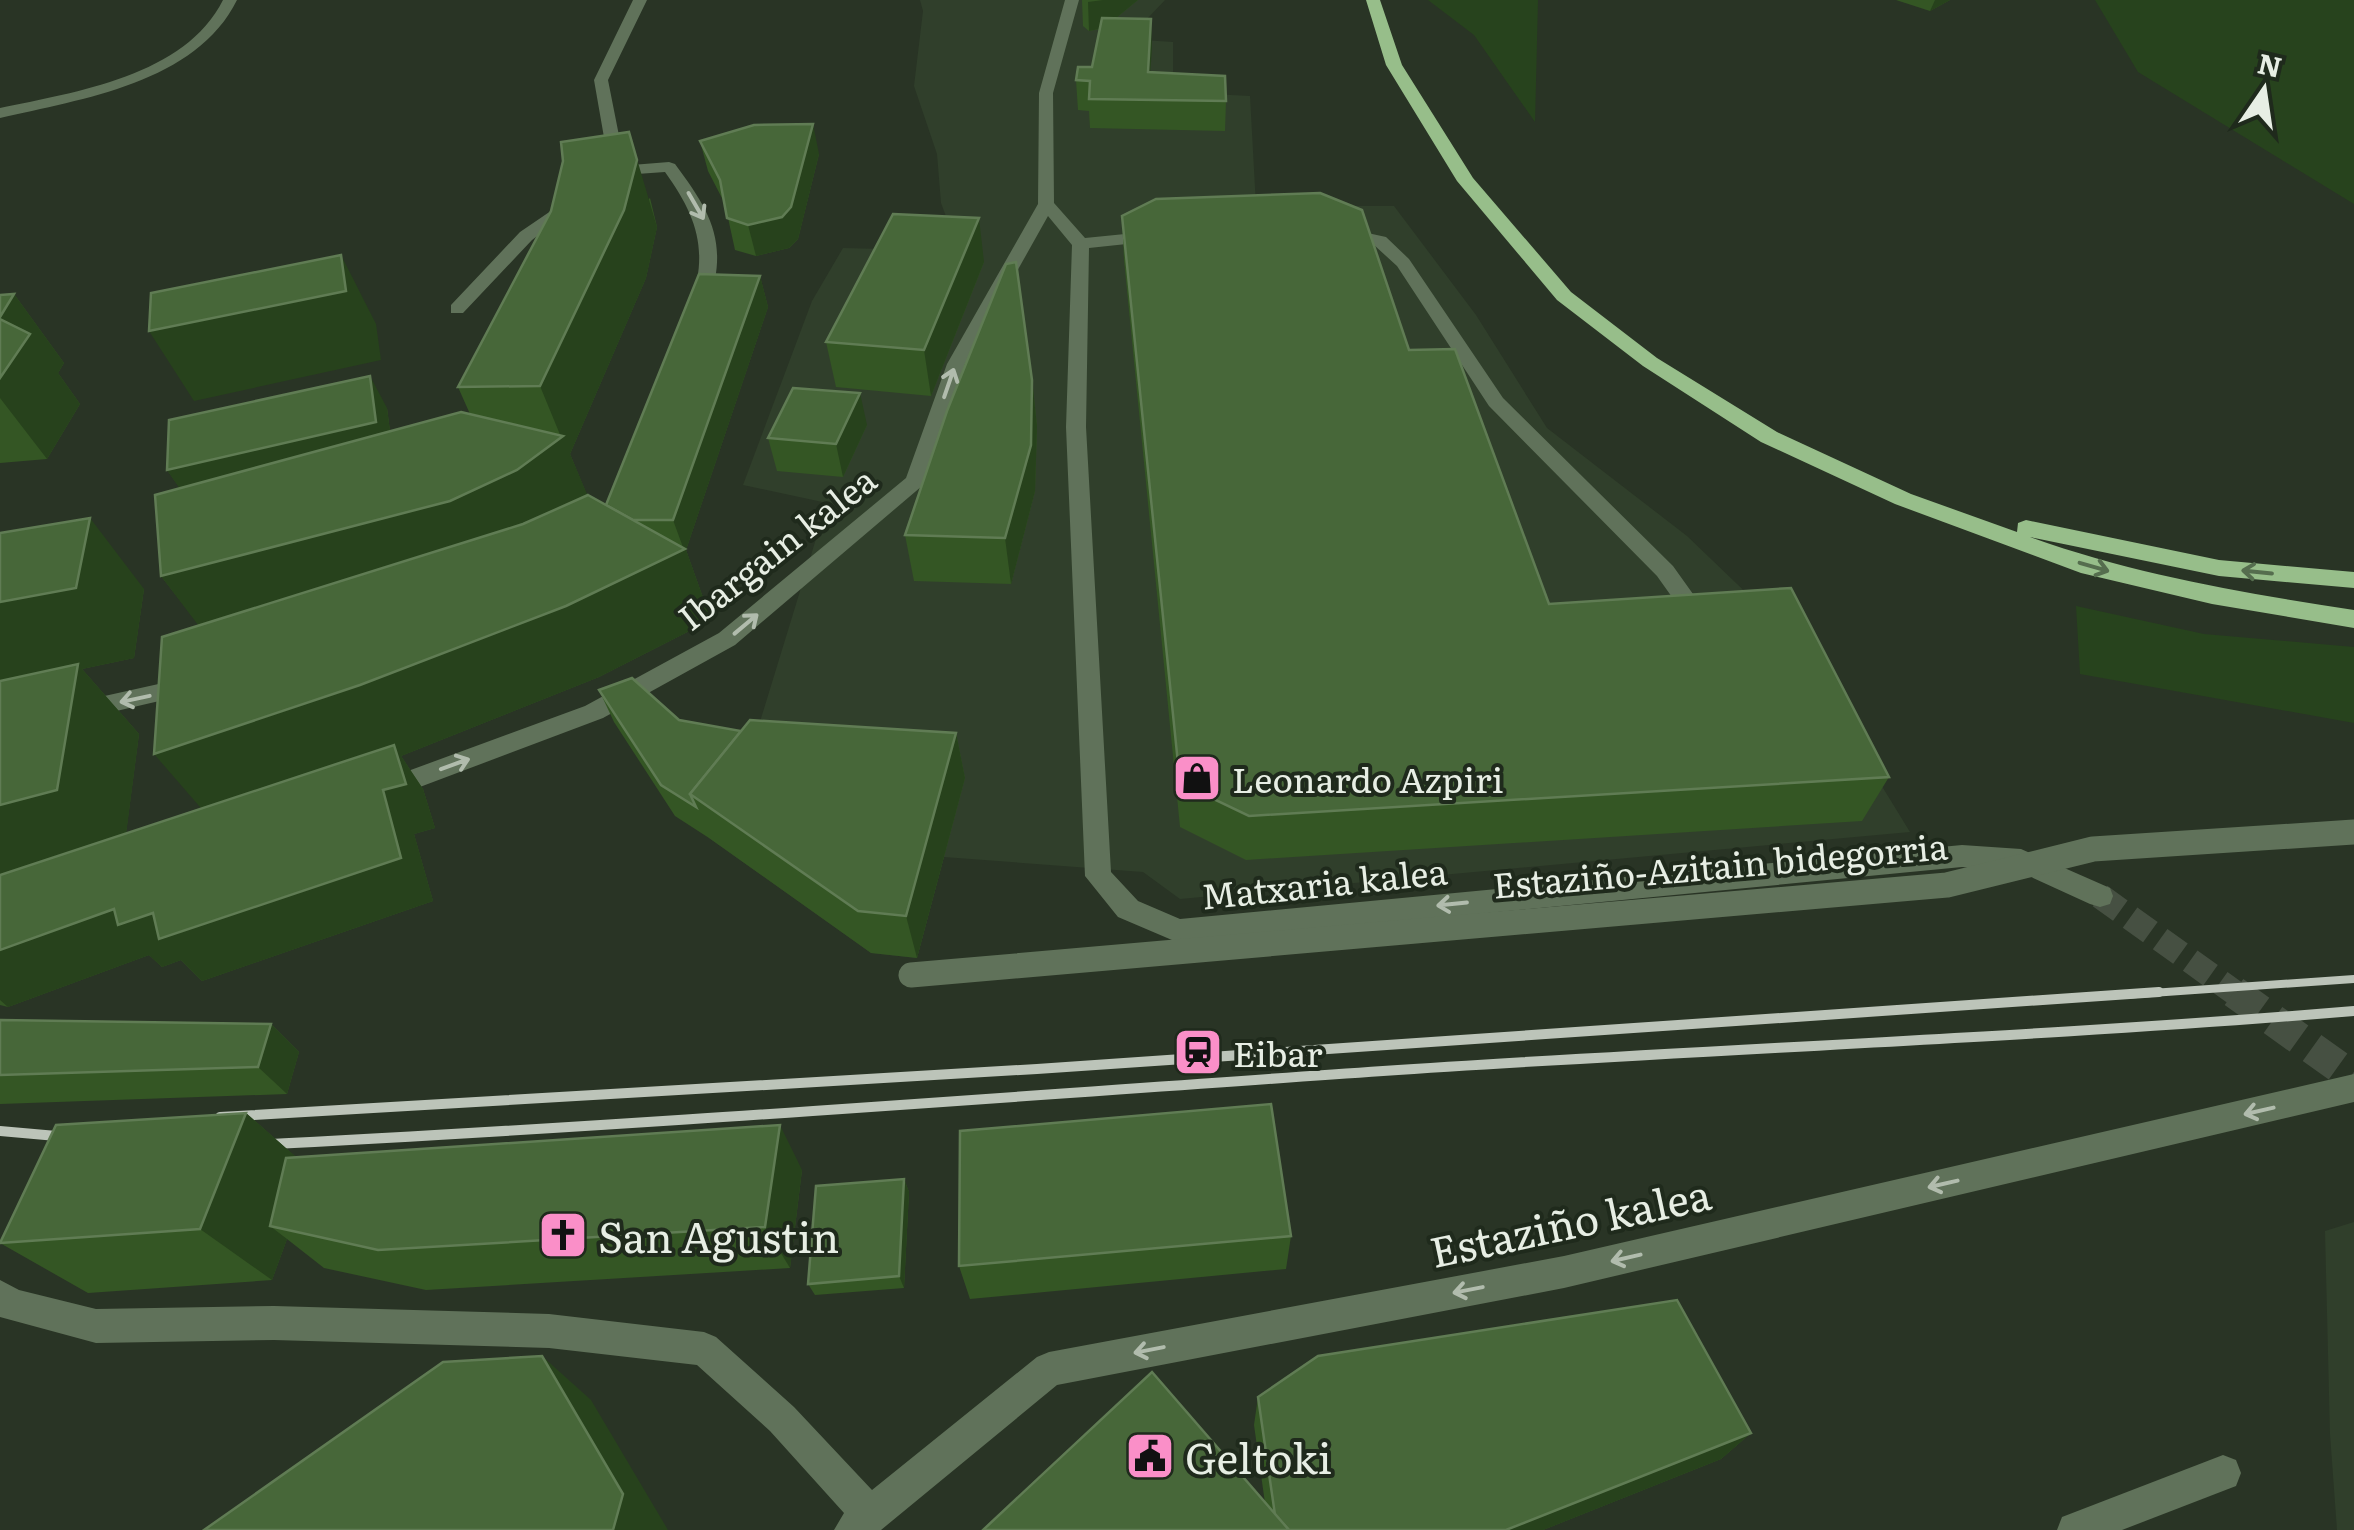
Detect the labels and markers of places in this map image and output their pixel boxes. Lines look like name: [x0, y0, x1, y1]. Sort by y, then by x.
shop icon: Leonardo Azpiri: [1171, 752, 1223, 804]
place label: Leonardo Azpiri: [1232, 752, 1503, 804]
station icon: Eibar: [1172, 1026, 1224, 1078]
place label: Eibar: [1233, 1026, 1323, 1078]
place label: San Agustin: [598, 1204, 839, 1266]
church icon: San Agustin: [537, 1209, 589, 1261]
place label: Geltoki: [1185, 1425, 1332, 1487]
public building icon: Geltoki: [1124, 1430, 1176, 1482]

